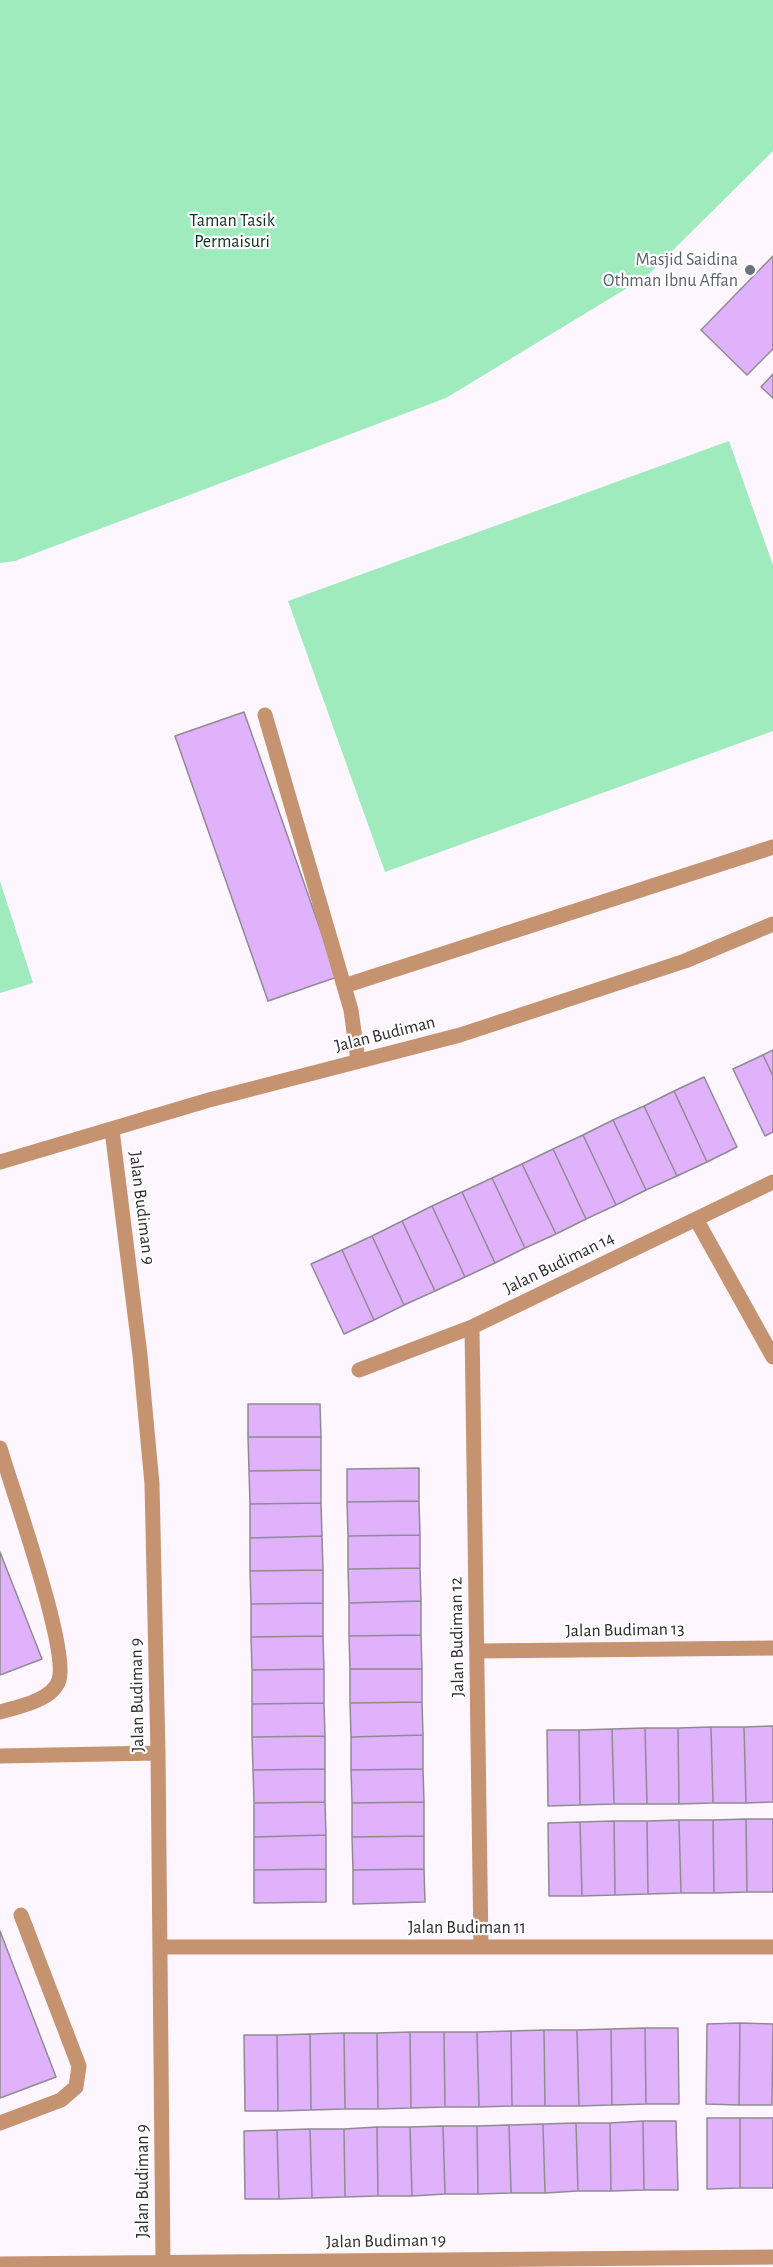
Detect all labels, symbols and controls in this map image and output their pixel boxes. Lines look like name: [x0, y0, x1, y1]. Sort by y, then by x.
park label: Taman Tasik Permaisuri: [189, 210, 275, 252]
place label: Masjid Saidina Othman Ibnu Affan: [603, 249, 738, 292]
marker: Masjid Saidina Othman Ibnu Affan: [743, 263, 757, 277]
street label: Jalan Budiman: [333, 1011, 437, 1057]
street label: Jalan Budiman 9: [124, 1150, 160, 1266]
street label: Jalan Budiman 14: [500, 1227, 618, 1299]
street label: Jalan Budiman 12: [445, 1577, 469, 1697]
street label: Jalan Budiman 13: [565, 1618, 685, 1642]
street label: Jalan Budiman 9: [125, 1638, 149, 1752]
street label: Jalan Budiman 11: [408, 1917, 526, 1939]
street label: Jalan Budiman 9: [132, 2124, 154, 2238]
street label: Jalan Budiman 19: [326, 2229, 446, 2253]

